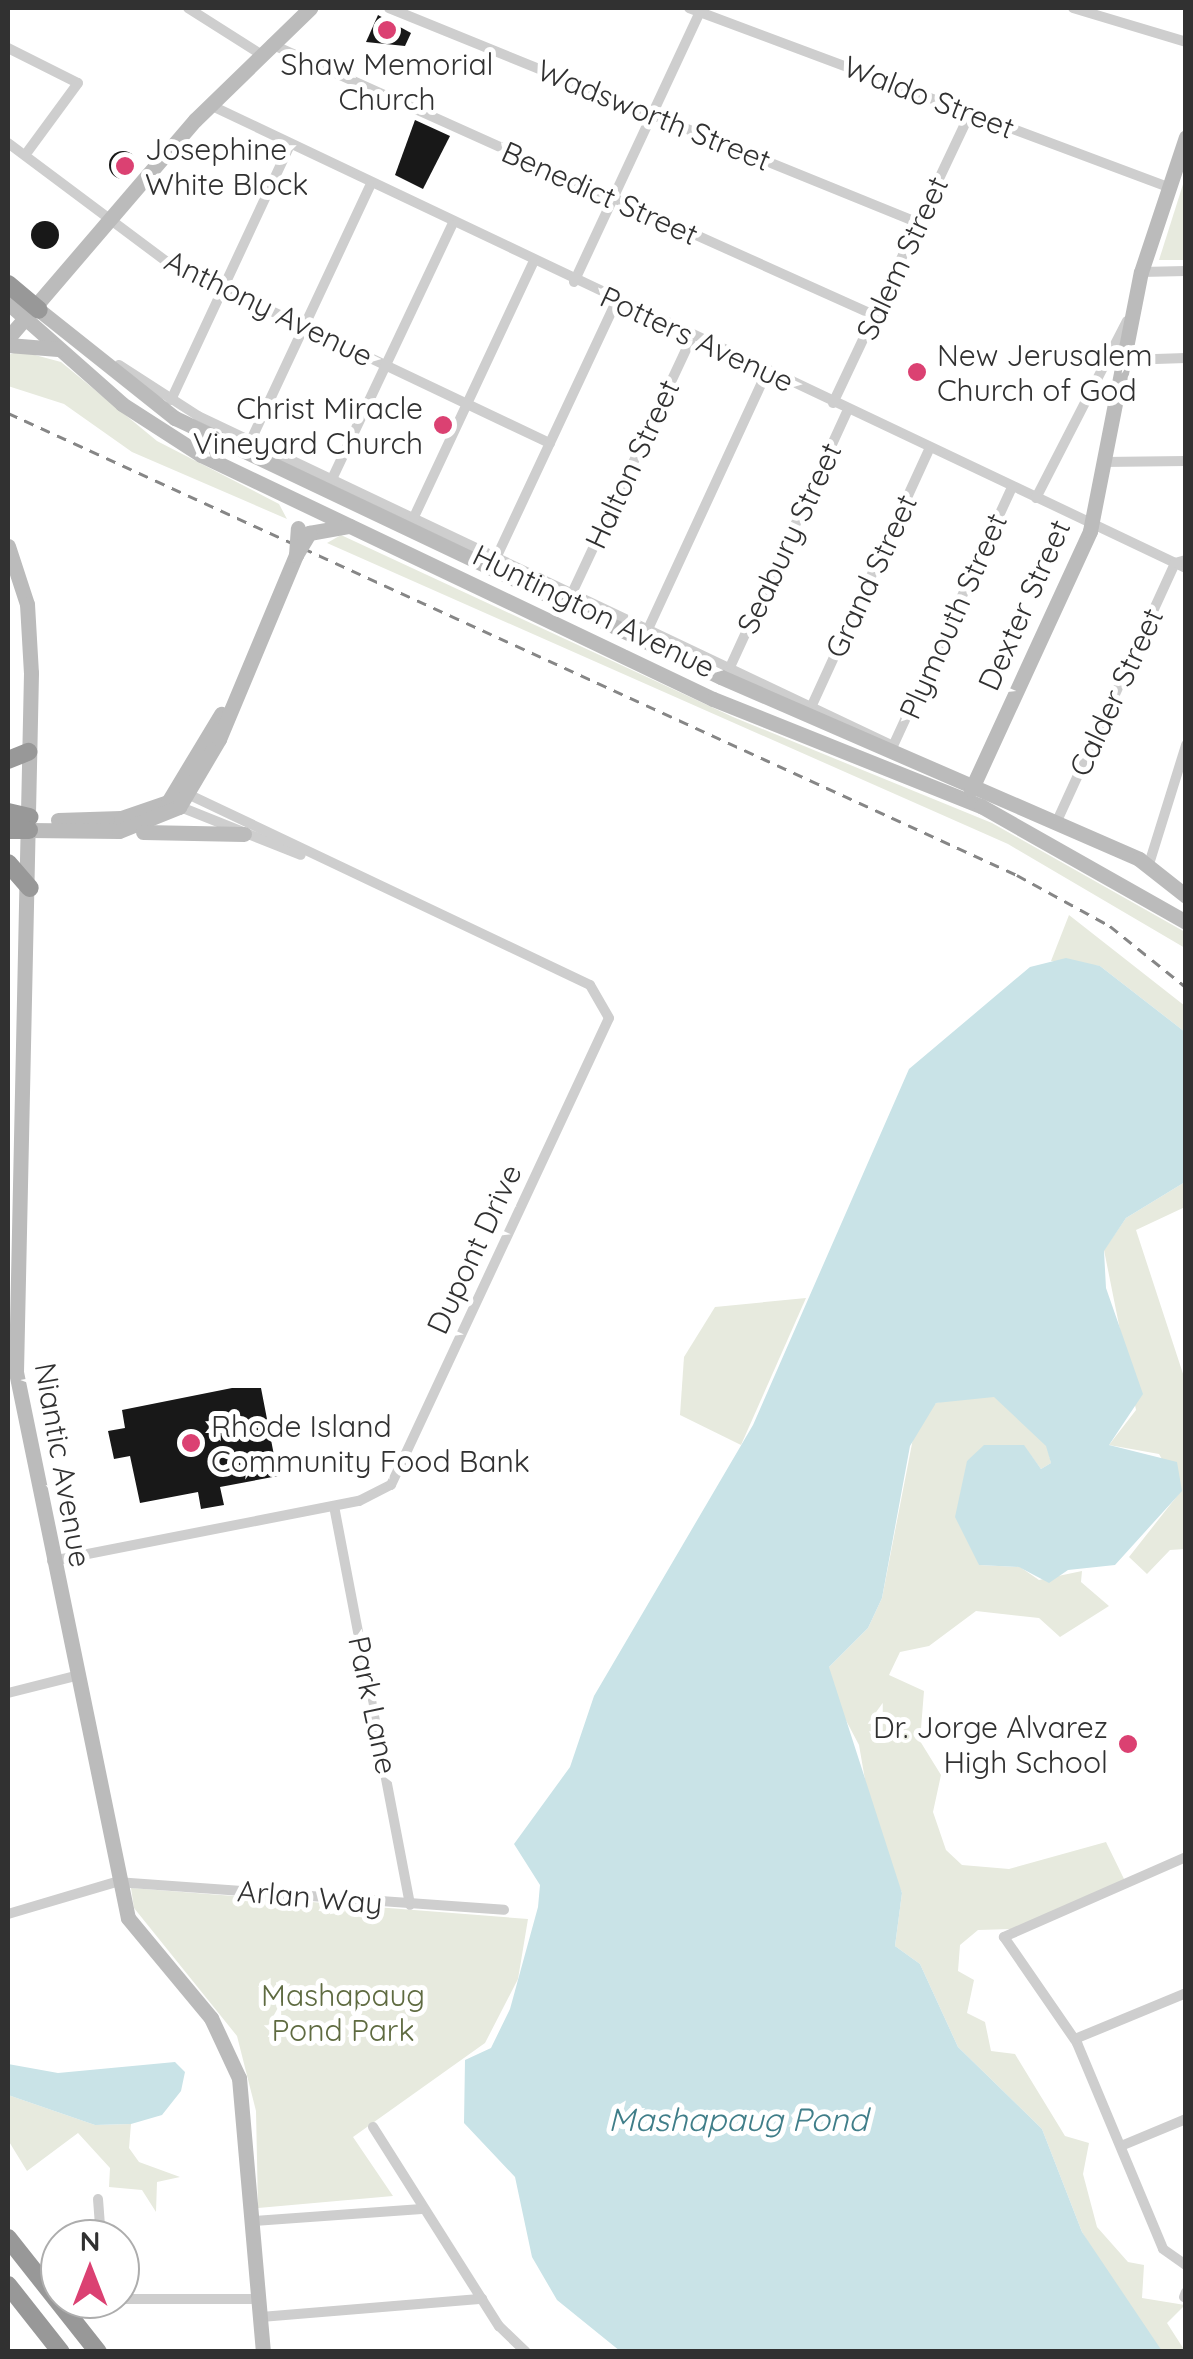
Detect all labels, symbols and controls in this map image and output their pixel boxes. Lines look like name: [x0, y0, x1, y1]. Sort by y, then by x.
marker: Shaw Memorial Church: [376, 19, 398, 41]
place label: Shaw Memorial Church: [281, 46, 493, 116]
street label: Waldo Street: [839, 48, 1019, 146]
street label: Wadsworth Street: [532, 52, 776, 178]
place label: Josephine White Block: [145, 131, 308, 202]
street label: Benedict Street: [496, 134, 704, 252]
marker: Josephine White Block: [114, 155, 136, 177]
street label: Salem Street: [848, 171, 956, 345]
street label: Anthony Avenue: [159, 242, 379, 374]
street label: Potters Avenue: [595, 278, 799, 400]
place label: New Jerusalem Church of God: [937, 337, 1153, 408]
marker: New Jerusalem Church of God: [906, 361, 928, 383]
street label: Halton Street: [577, 374, 687, 554]
place label: Christ Miracle Vineyard Church: [193, 390, 423, 460]
marker: Christ Miracle Vineyard Church: [432, 414, 454, 436]
street label: Seabury Street: [729, 437, 849, 639]
street label: Grand Street: [818, 489, 924, 663]
street label: Plymouth Street: [892, 508, 1014, 724]
street label: Dexter Street: [970, 514, 1078, 696]
street label: Huntington Avenue: [467, 537, 721, 685]
street label: Calder Street: [1061, 602, 1171, 782]
street label: Dupont Drive: [419, 1159, 529, 1339]
street label: Niantic Avenue: [27, 1360, 99, 1570]
place label: Rhode Island Community Food Bank: [211, 1408, 530, 1478]
marker: Rhode Island Community Food Bank: [180, 1432, 202, 1454]
street label: Park Lane: [341, 1633, 405, 1777]
place label: Dr. Jorge Alvarez High School: [873, 1709, 1108, 1780]
marker: Dr. Jorge Alvarez High School: [1117, 1733, 1139, 1755]
street label: Arlan Way: [236, 1873, 384, 1921]
park label: Mashapaug Pond Park: [261, 1977, 425, 2048]
water label: Mashapaug Pond: [608, 2100, 868, 2138]
north arrow: [40, 2219, 140, 2319]
text: N: [80, 2223, 100, 2258]

